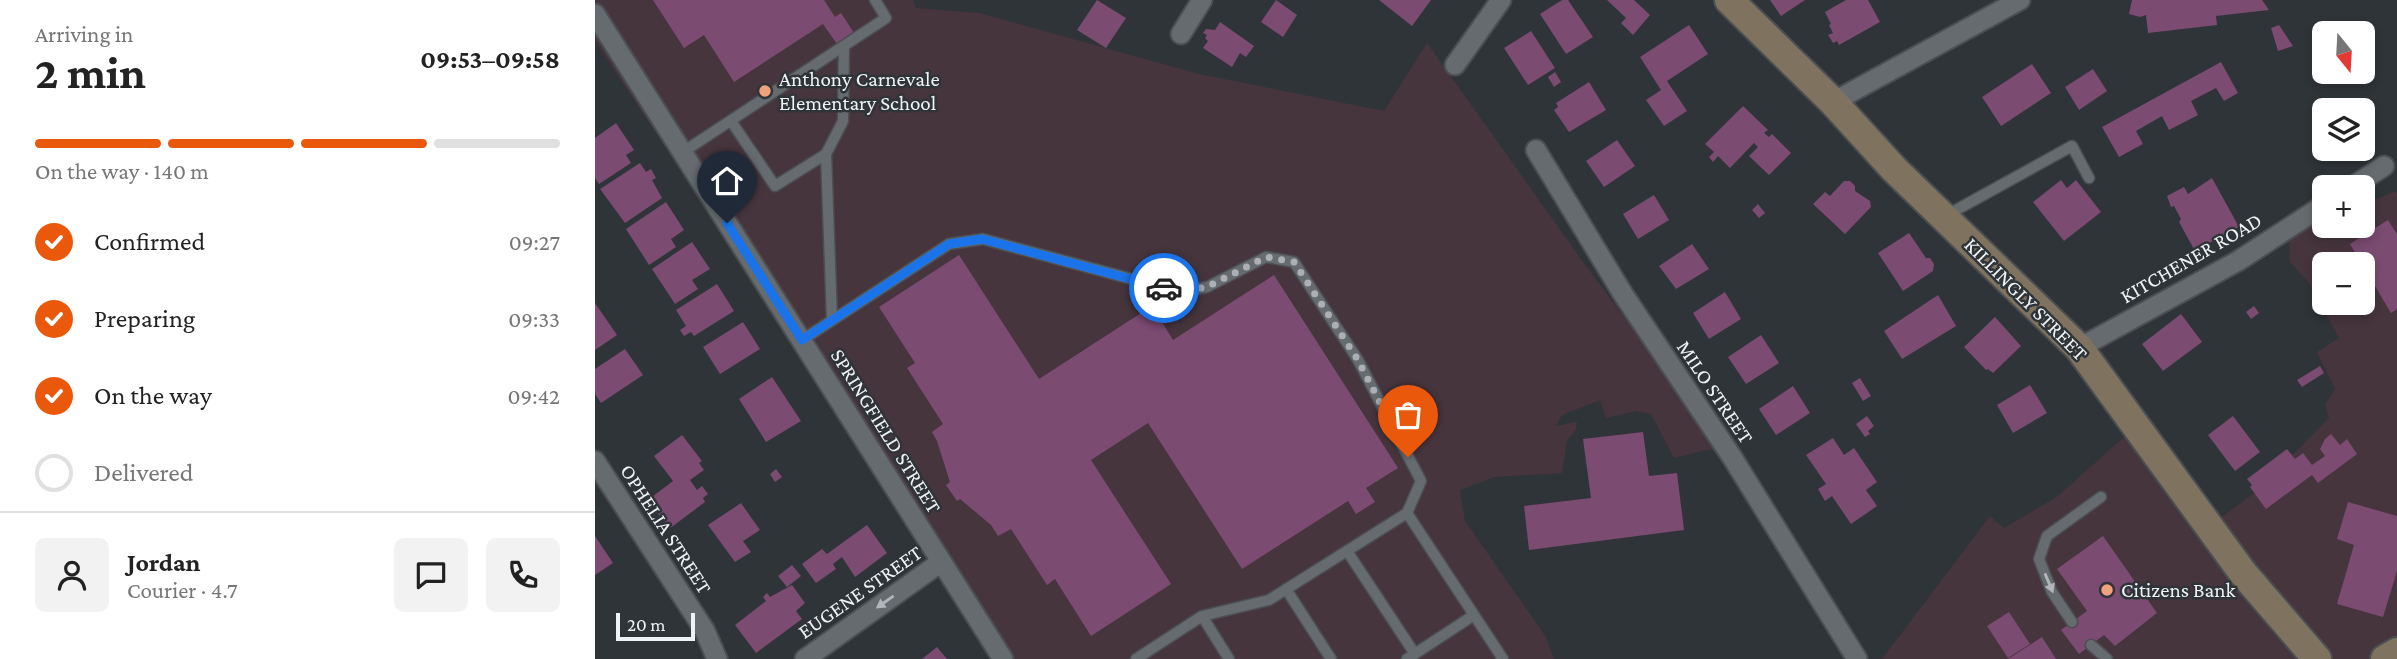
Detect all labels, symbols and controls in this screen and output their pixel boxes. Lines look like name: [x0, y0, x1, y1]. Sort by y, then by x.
text: Arriving in: [35, 21, 133, 47]
north arrow: [2312, 21, 2375, 84]
map controls: [2312, 21, 2375, 315]
text: 09:53–09:58: [420, 45, 560, 74]
text: 2 min: [35, 47, 146, 98]
place label: Anthony Carnevale Elementary School: [779, 67, 940, 115]
marker: Anthony Carnevale Elementary School: [757, 83, 773, 99]
button: layers: [2312, 98, 2375, 161]
pin: [697, 151, 757, 223]
text: On the way · 140 m: [35, 158, 209, 184]
icon: home: [708, 162, 746, 200]
button: +: [2312, 175, 2375, 238]
street label: KITCHENER ROAD: [2116, 208, 2266, 308]
icon: check: [35, 223, 73, 261]
text: Confirmed: [94, 227, 205, 256]
text: 09:27: [509, 229, 560, 255]
street label: KILLINGLY STREET: [1959, 232, 2093, 366]
button: −: [2312, 252, 2375, 315]
courier: [1129, 253, 1199, 323]
icon: car: [1145, 269, 1183, 307]
icon: check: [35, 300, 73, 338]
text: Preparing: [94, 304, 195, 333]
text: 09:33: [508, 306, 560, 332]
street label: MILO STREET: [1672, 336, 1759, 449]
street label: SPRINGFIELD STREET: [826, 345, 947, 518]
icon: check: [35, 377, 73, 415]
text: On the way: [94, 381, 212, 410]
text: 09:42: [508, 383, 560, 409]
pin: [1378, 385, 1438, 457]
icon: bag: [1389, 396, 1427, 434]
text: Delivered: [94, 458, 193, 487]
street label: OPHELIA STREET: [615, 460, 717, 599]
button: person: [35, 538, 109, 612]
button: chat: [394, 538, 468, 612]
button: phone: [486, 538, 560, 612]
street label: EUGENE STREET: [793, 540, 927, 644]
text: Jordan: [127, 548, 201, 577]
one-way arrow: [2044, 573, 2055, 594]
text: Courier · 4.7: [127, 577, 238, 603]
place label: Citizens Bank: [2121, 578, 2235, 602]
marker: Citizens Bank: [2099, 582, 2115, 598]
one-way arrow: [876, 594, 894, 608]
scale bar: [616, 610, 695, 642]
text: 20 m: [627, 614, 666, 635]

